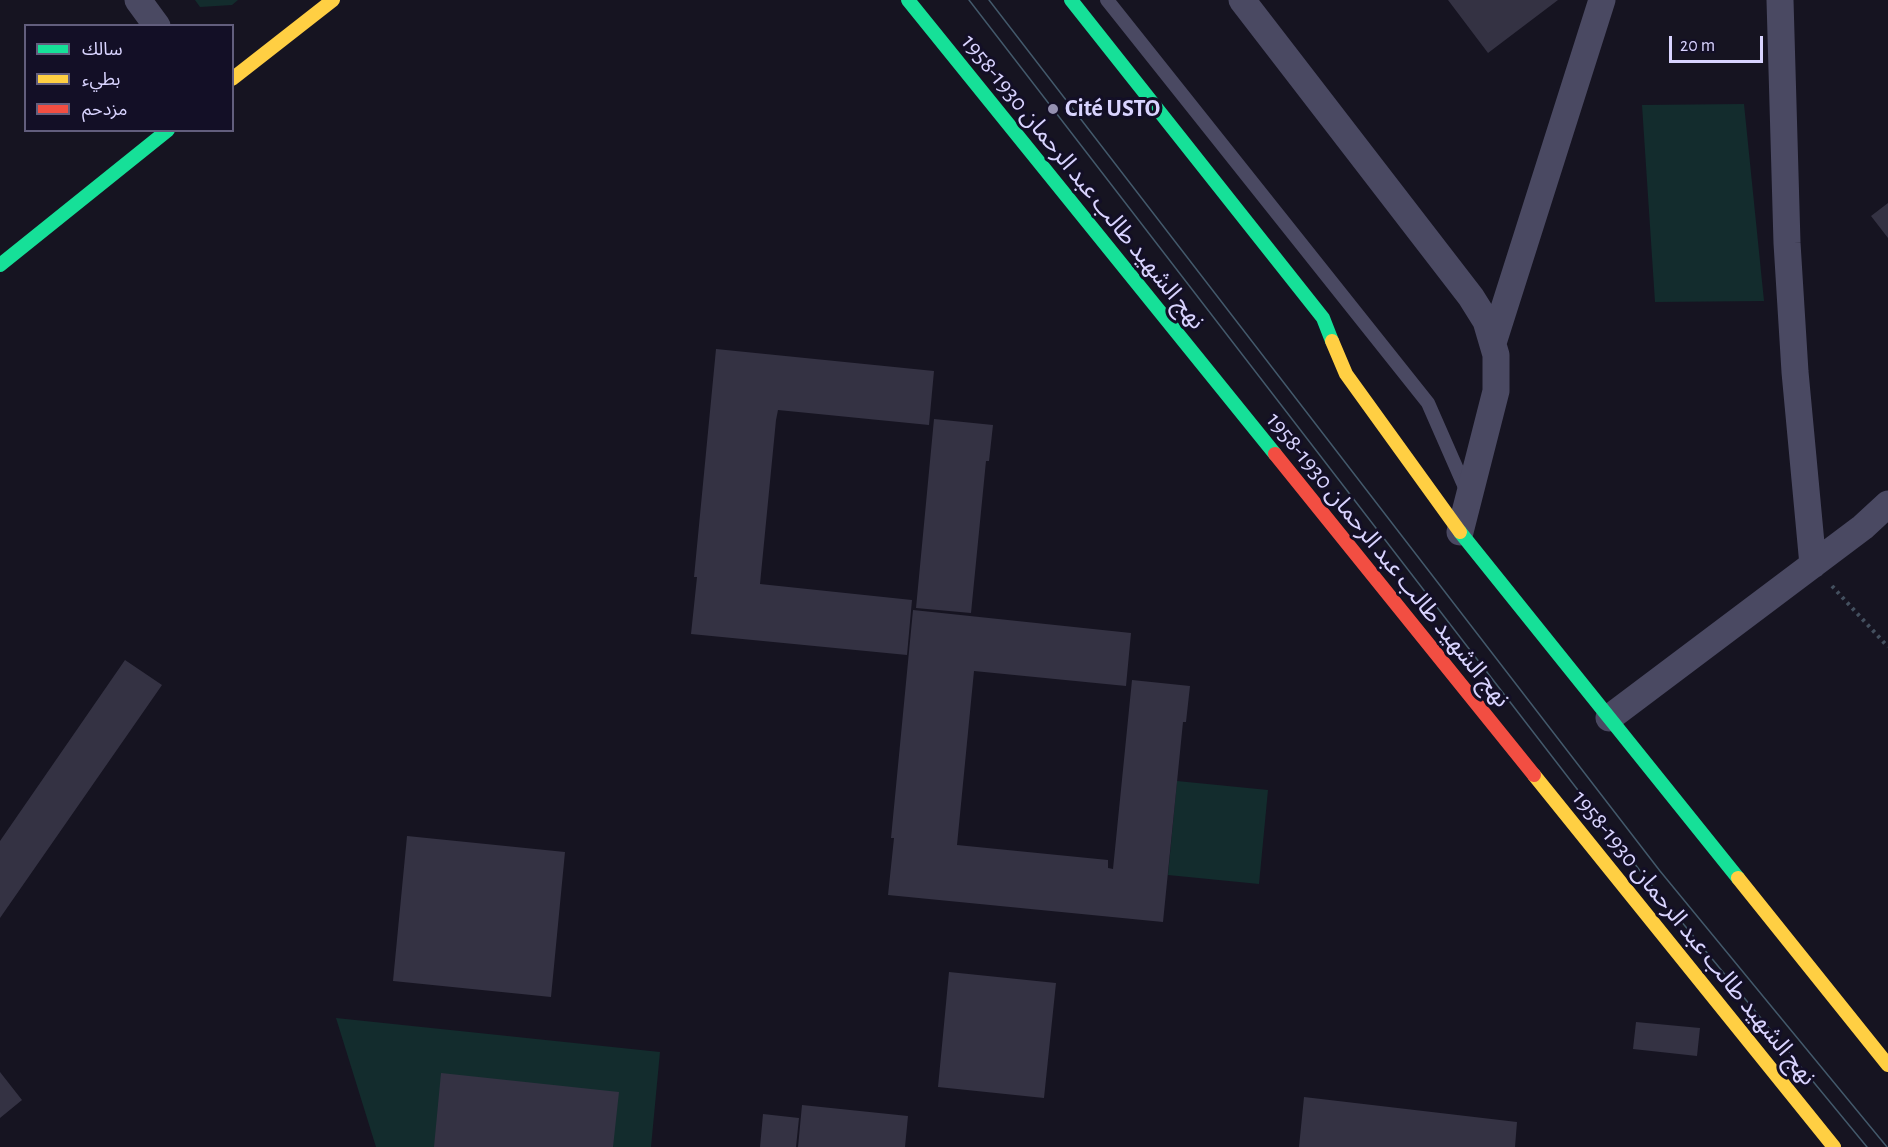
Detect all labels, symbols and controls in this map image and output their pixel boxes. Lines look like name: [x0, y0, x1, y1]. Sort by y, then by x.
legend: [24, 24, 234, 132]
scale bar: [1672, 24, 1766, 62]
street label: نهج الشهيد طالب عبد الرحمان 1930-1958: [955, 29, 1211, 335]
text: 20 m: [1680, 37, 1715, 55]
text: سالك: [82, 41, 123, 59]
text: بطيء: [82, 71, 120, 89]
place label: Cité USTO: [1065, 95, 1160, 123]
text: مزدحم: [82, 101, 127, 119]
marker: Cité USTO: [1046, 102, 1060, 116]
street label: نهج الشهيد طالب عبد الرحمان 1930-1958: [1260, 407, 1516, 713]
street label: نهج الشهيد طالب عبد الرحمان 1930-1958: [1566, 785, 1822, 1091]

